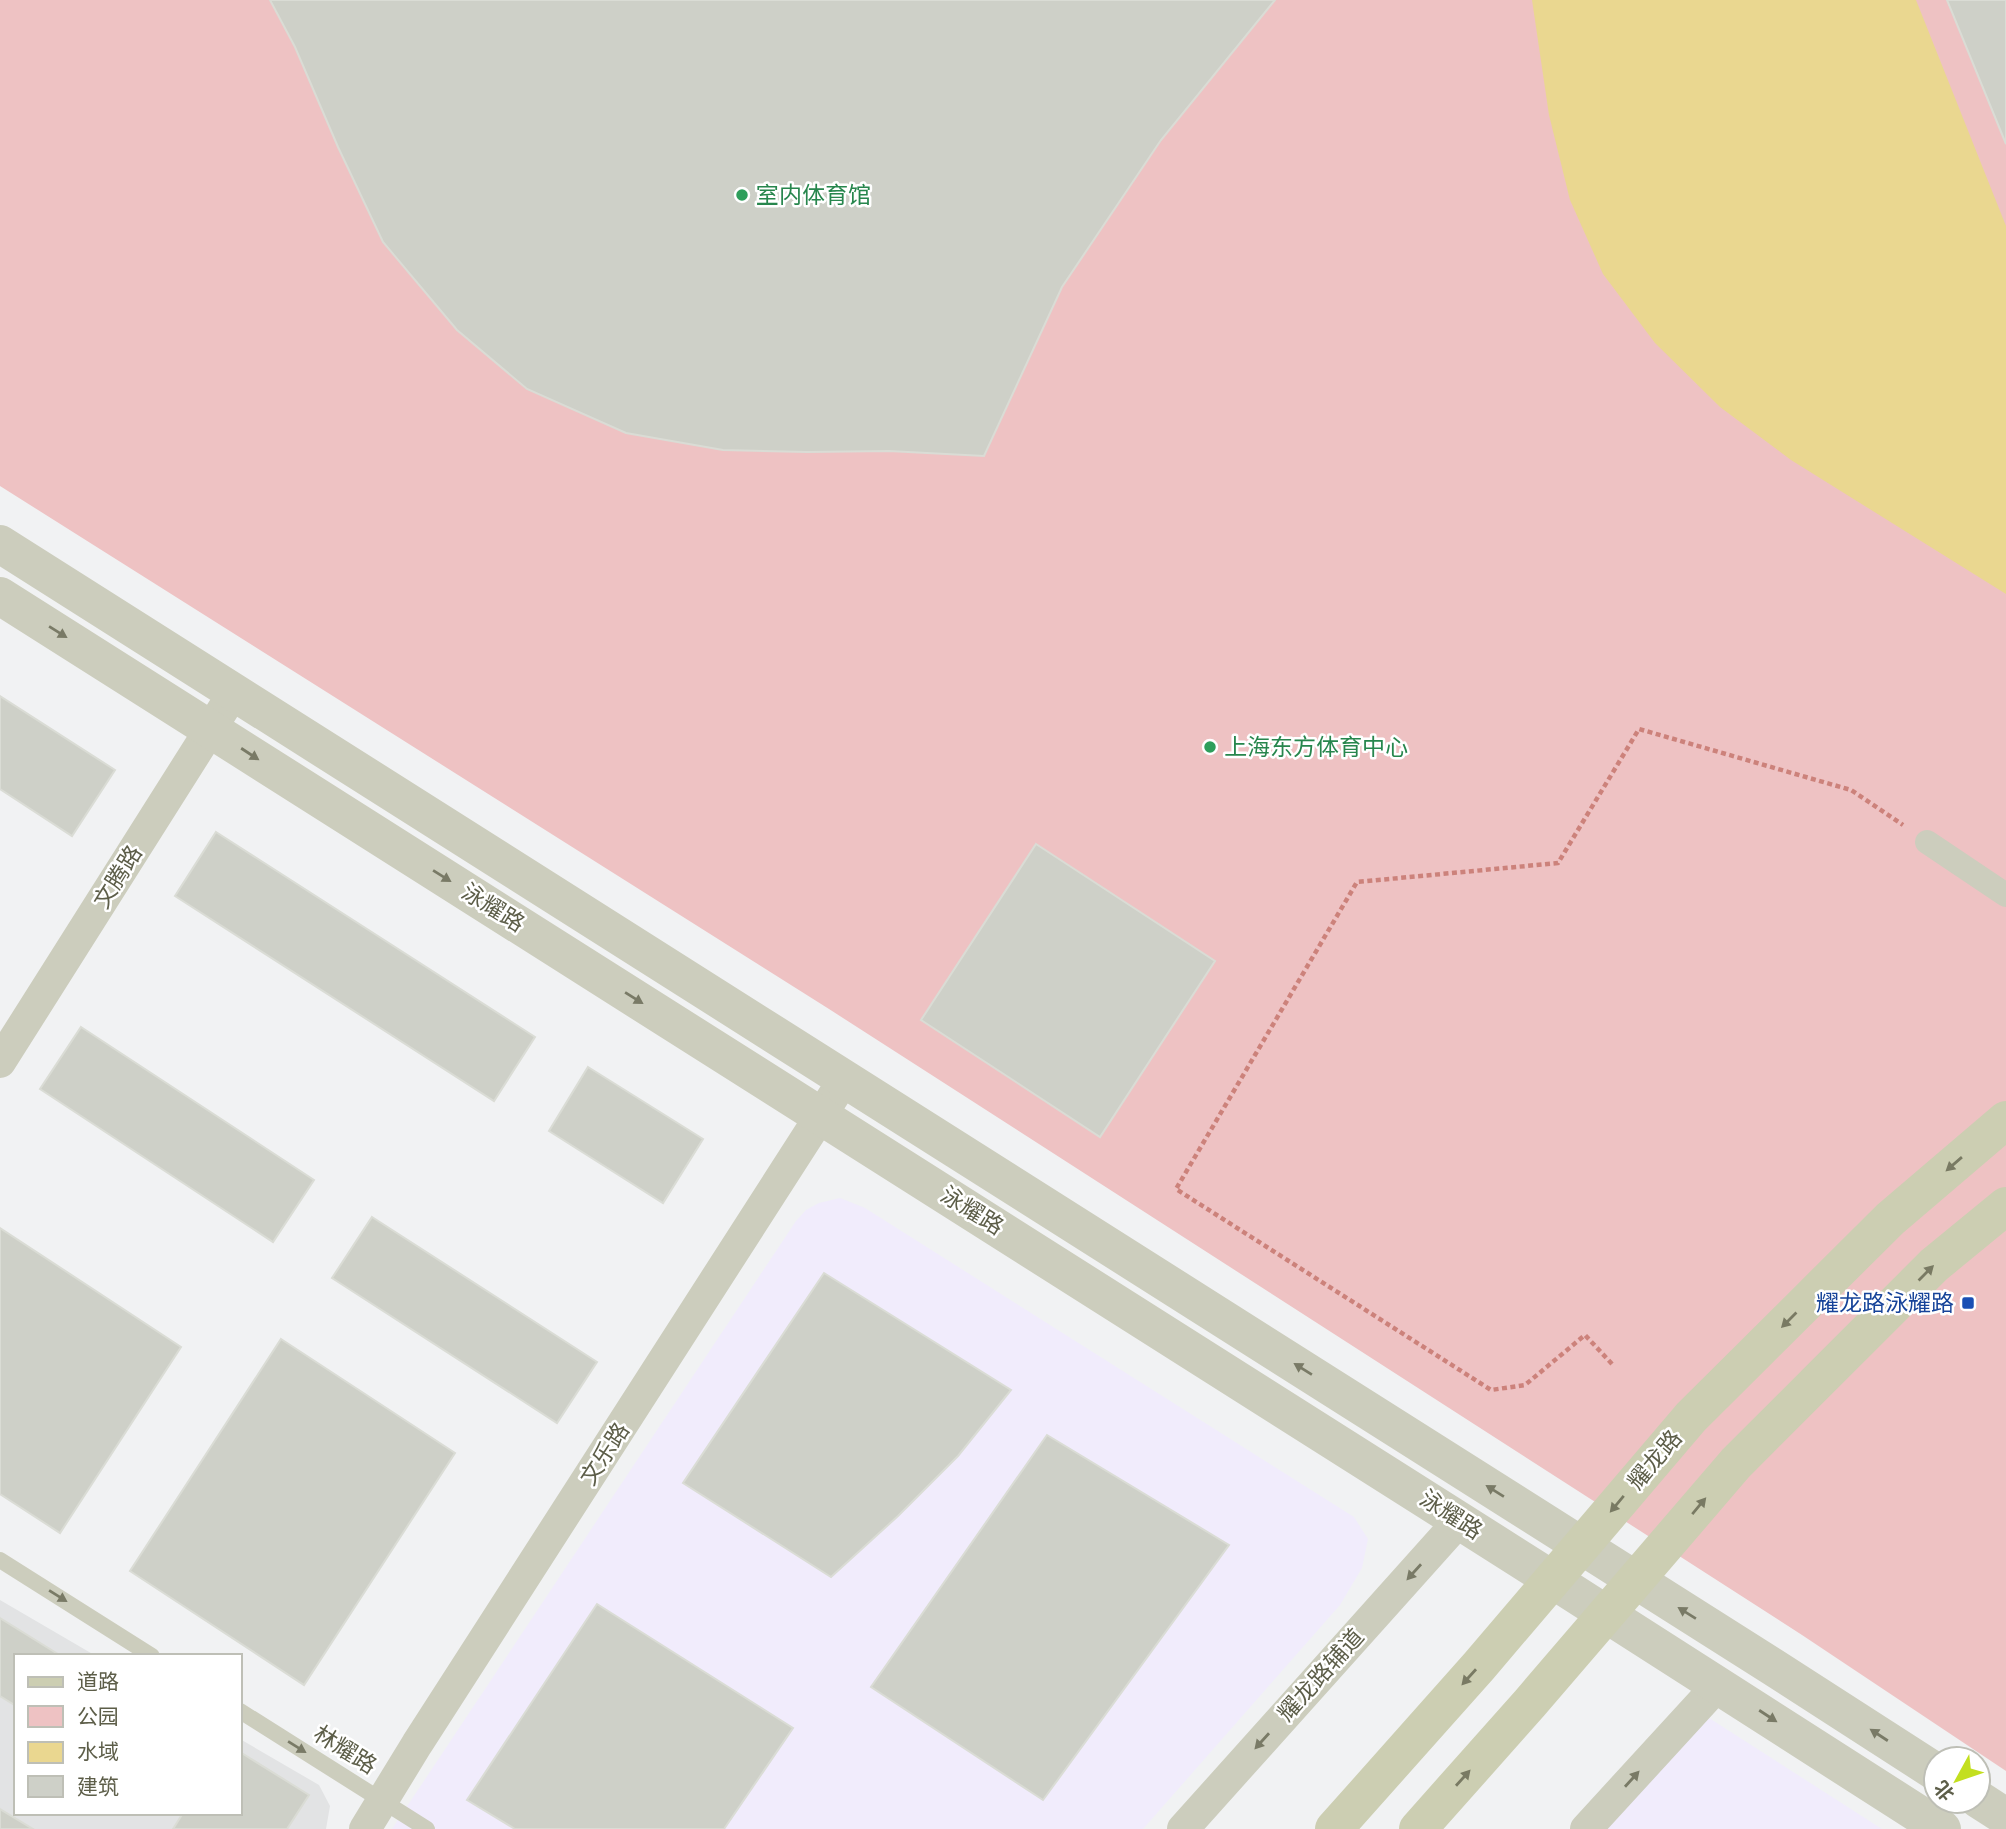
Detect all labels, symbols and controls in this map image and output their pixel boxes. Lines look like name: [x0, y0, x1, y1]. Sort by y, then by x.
place label: 室内体育馆: [756, 182, 871, 209]
marker: 室内体育馆: [734, 187, 750, 203]
one-way arrow: [48, 626, 67, 639]
place label: 上海东方体育中心: [1224, 734, 1408, 761]
marker: 上海东方体育中心: [1202, 739, 1218, 755]
one-way arrow: [240, 747, 259, 760]
street label: 文腾路: [88, 841, 148, 913]
one-way arrow: [432, 869, 452, 882]
street label: 泳耀路: [457, 878, 529, 938]
one-way arrow: [624, 991, 644, 1004]
one-way arrow: [1945, 1156, 1963, 1172]
street label: 泳耀路: [936, 1181, 1008, 1241]
one-way arrow: [1917, 1266, 1934, 1282]
place label: 耀龙路泳耀路: [1816, 1290, 1954, 1317]
marker: 耀龙路泳耀路: [1960, 1295, 1976, 1311]
one-way arrow: [1780, 1311, 1797, 1328]
one-way arrow: [1293, 1363, 1312, 1376]
street label: 文乐路: [575, 1418, 635, 1490]
street label: 耀龙路: [1622, 1425, 1688, 1495]
one-way arrow: [1485, 1484, 1504, 1497]
street label: 泳耀路: [1415, 1485, 1487, 1545]
one-way arrow: [1610, 1496, 1625, 1513]
one-way arrow: [1691, 1498, 1706, 1515]
one-way arrow: [1407, 1563, 1422, 1580]
one-way arrow: [48, 1590, 67, 1603]
one-way arrow: [1677, 1606, 1697, 1619]
street label: 耀龙路辅道: [1272, 1623, 1370, 1727]
legend: [14, 1654, 242, 1815]
one-way arrow: [1462, 1668, 1478, 1685]
text: 道路: [77, 1670, 119, 1694]
text: 公园: [77, 1705, 119, 1729]
one-way arrow: [1758, 1709, 1777, 1722]
street label: 林耀路: [309, 1720, 381, 1780]
one-way arrow: [1869, 1729, 1888, 1742]
one-way arrow: [1254, 1732, 1270, 1750]
text: 水域: [77, 1740, 119, 1764]
one-way arrow: [288, 1741, 307, 1754]
north arrow: [1922, 1745, 1992, 1815]
one-way arrow: [1455, 1769, 1471, 1787]
one-way arrow: [1624, 1770, 1640, 1787]
text: 建筑: [77, 1775, 119, 1799]
text: 北: [1930, 1776, 1959, 1805]

